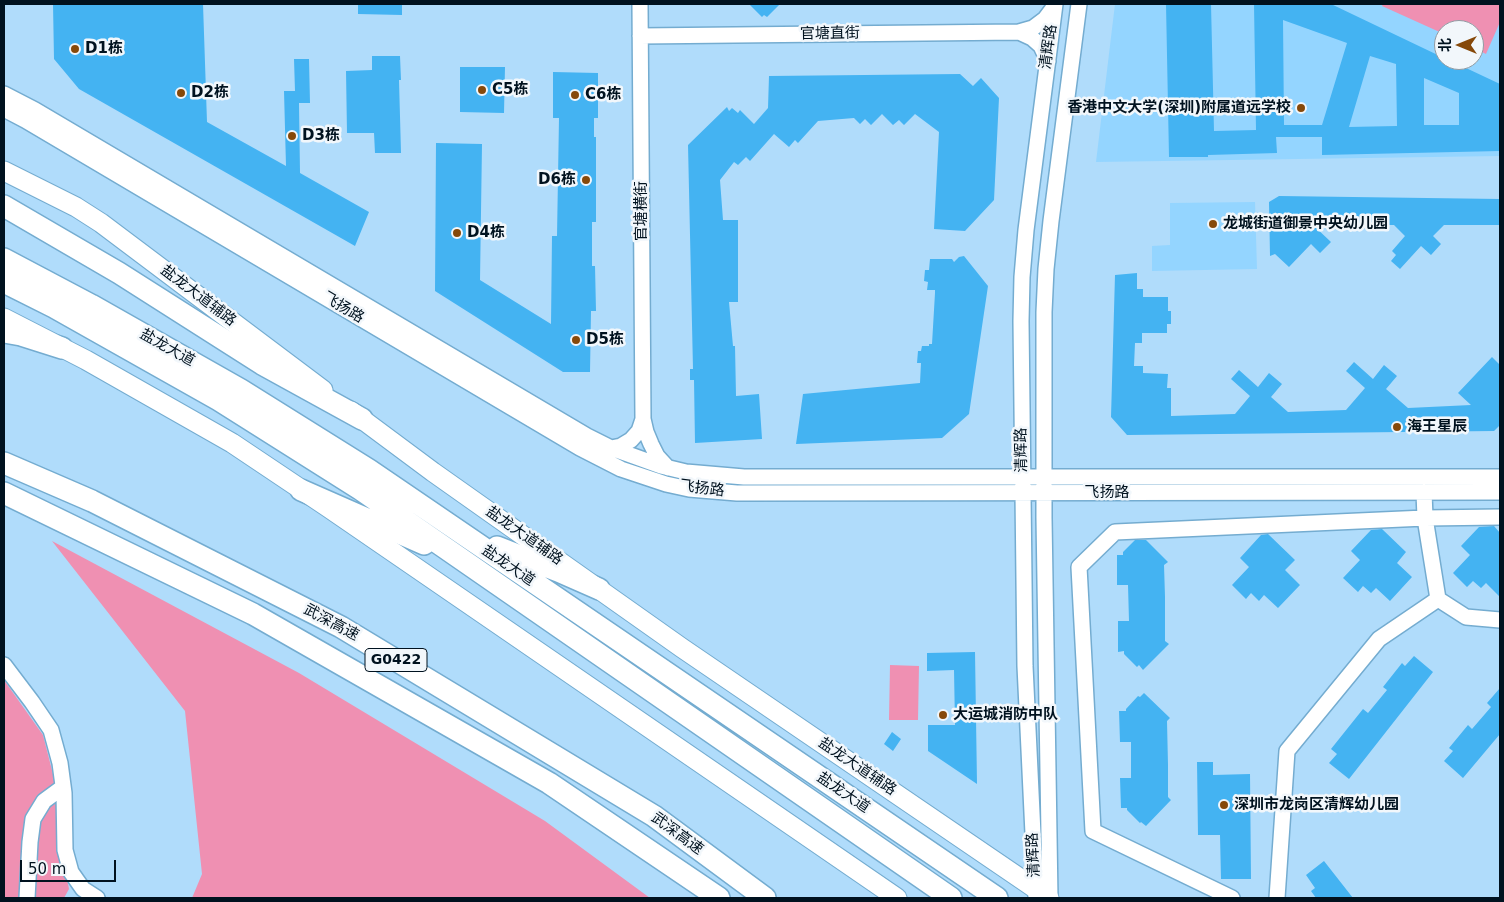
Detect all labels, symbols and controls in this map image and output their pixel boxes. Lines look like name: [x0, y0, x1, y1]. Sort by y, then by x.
north arrow: [1434, 20, 1484, 70]
street label: 清辉路: [1037, 23, 1061, 71]
street label: 官塘直街: [800, 24, 860, 44]
text: 北: [1437, 38, 1453, 52]
place label: D1栋: [85, 40, 123, 58]
marker: D1栋: [69, 43, 81, 55]
place label: C5栋: [492, 81, 528, 99]
place label: D2栋: [191, 84, 229, 102]
marker: C5栋: [476, 84, 488, 96]
place label: C6栋: [585, 86, 621, 104]
marker: D2栋: [175, 87, 187, 99]
marker: C6栋: [569, 89, 581, 101]
place label: 香港中文大学(深圳)附属道远学校: [1067, 99, 1291, 117]
marker: 香港中文大学(深圳)附属道远学校: [1295, 102, 1307, 114]
place label: D3栋: [302, 127, 340, 145]
marker: D3栋: [286, 130, 298, 142]
place label: D6栋: [538, 171, 576, 189]
marker: D6栋: [580, 174, 592, 186]
street label: 官塘横街: [633, 181, 651, 241]
place label: 龙城街道御景中央幼儿园: [1223, 215, 1388, 233]
marker: 龙城街道御景中央幼儿园: [1207, 218, 1219, 230]
place label: D4栋: [467, 224, 505, 242]
marker: D4栋: [451, 227, 463, 239]
street label: 盐龙大道辅路: [157, 262, 239, 330]
street label: 飞扬路: [319, 289, 367, 327]
street label: 盐龙大道: [136, 326, 198, 370]
place label: D5栋: [586, 331, 624, 349]
marker: D5栋: [570, 334, 582, 346]
place label: 海王星辰: [1407, 418, 1467, 436]
marker: 海王星辰: [1391, 421, 1403, 433]
street label: 清辉路: [1013, 427, 1031, 473]
street label: 飞扬路: [679, 477, 725, 501]
street label: 飞扬路: [1085, 484, 1129, 502]
street label: 盐龙大道辅路: [482, 503, 566, 569]
street label: 盐龙大道: [478, 542, 538, 590]
street label: 武深高速: [300, 601, 362, 645]
road number: G0422: [365, 648, 427, 672]
place label: 大运城消防中队: [953, 706, 1058, 724]
marker: 大运城消防中队: [937, 709, 949, 721]
street label: 盐龙大道辅路: [815, 734, 899, 800]
street label: 盐龙大道: [813, 769, 873, 817]
place label: 深圳市龙岗区清辉幼儿园: [1234, 796, 1399, 814]
marker: 深圳市龙岗区清辉幼儿园: [1218, 799, 1230, 811]
street label: 武深高速: [647, 809, 707, 859]
street label: 清辉路: [1024, 832, 1044, 878]
scale bar: [22, 850, 119, 882]
text: 50 m: [28, 860, 66, 878]

